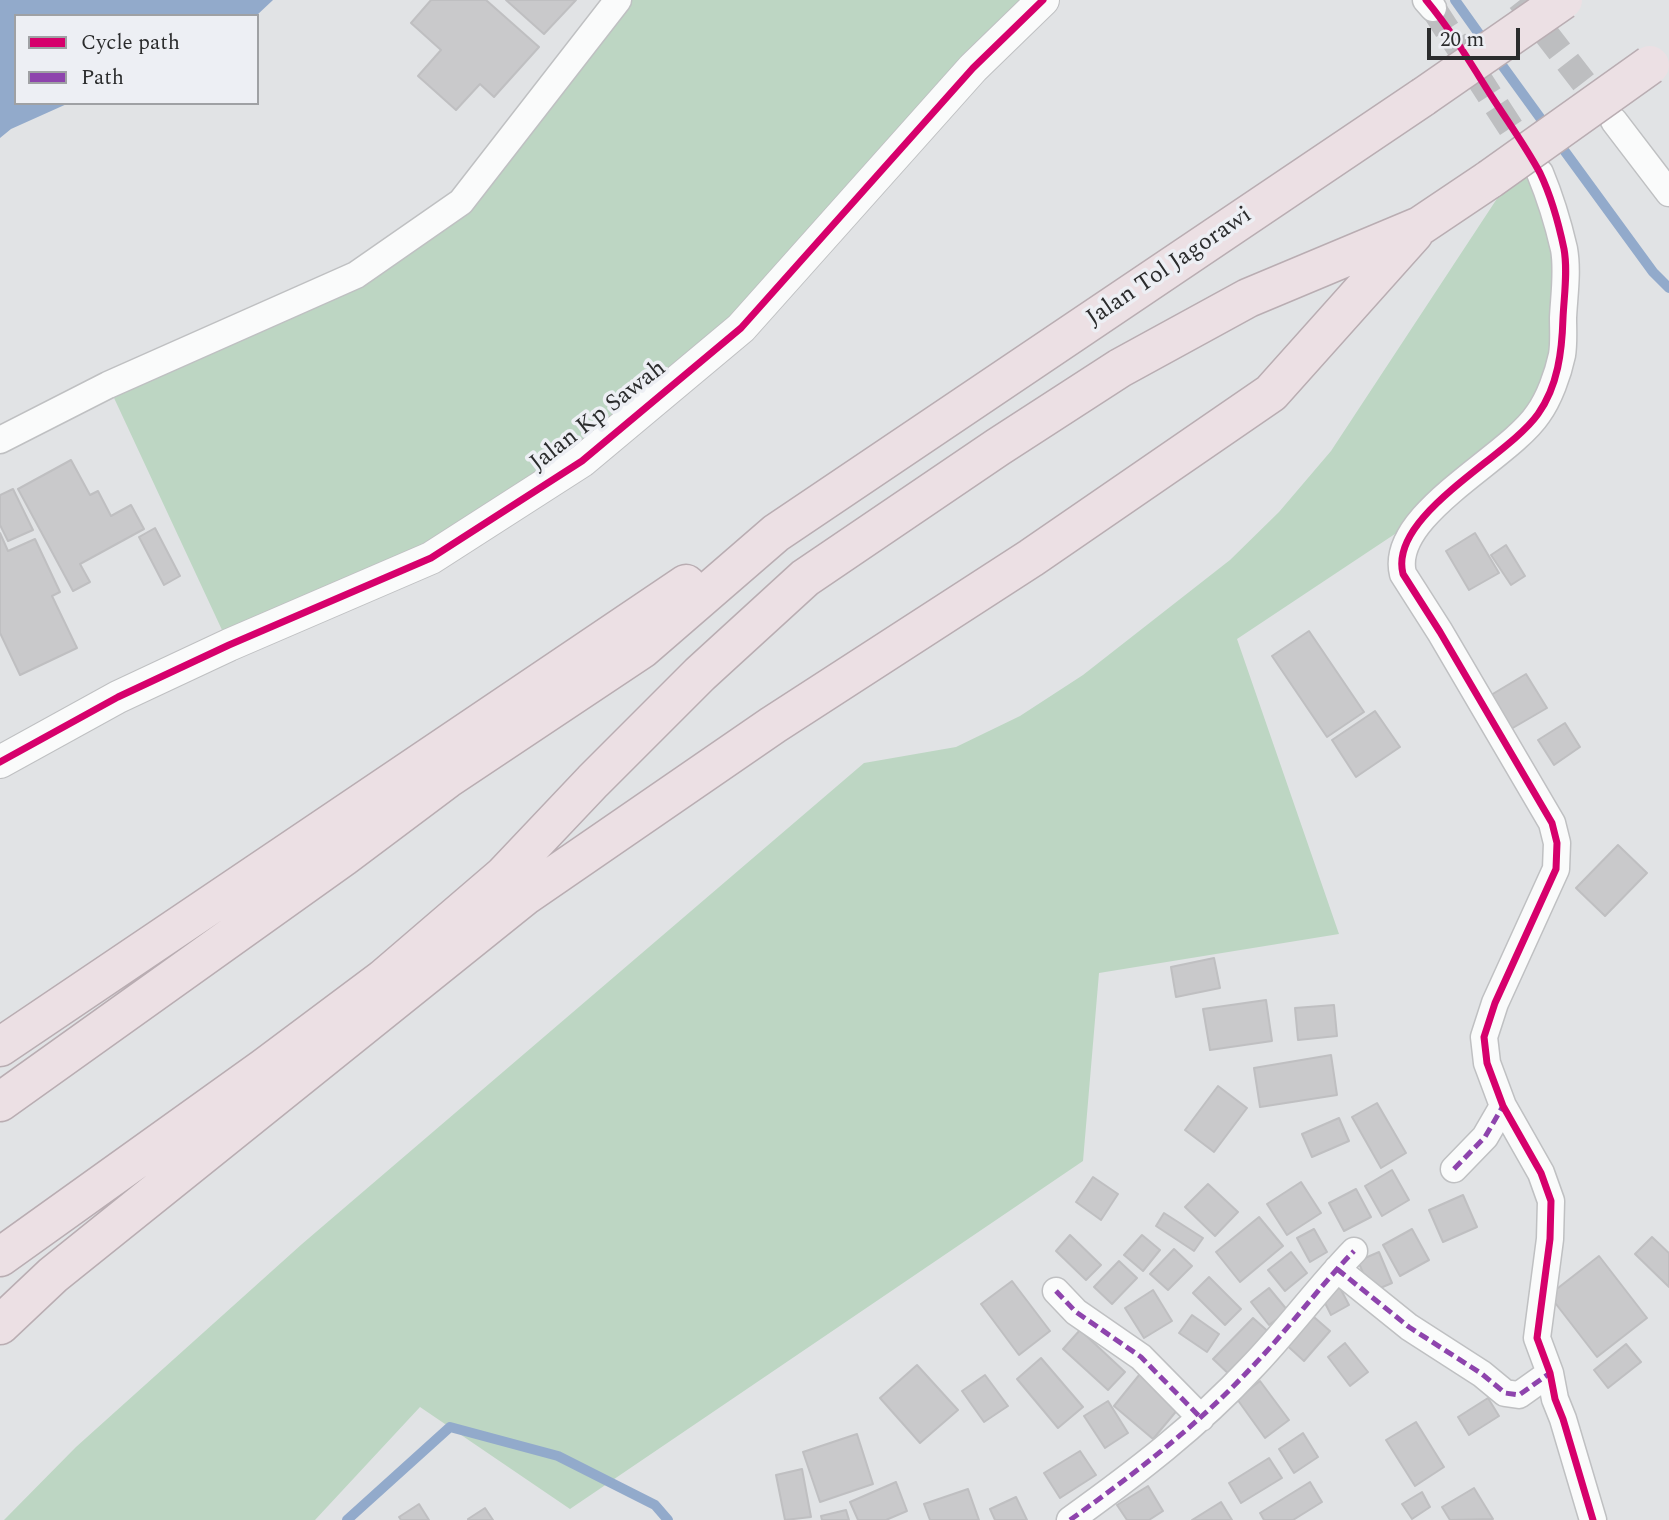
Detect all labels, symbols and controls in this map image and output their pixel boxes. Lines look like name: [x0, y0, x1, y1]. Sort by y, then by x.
legend: [14, 14, 259, 105]
scale bar: [1431, 14, 1524, 58]
text: 20 m: [1440, 24, 1484, 56]
text: Cycle path: [81, 27, 180, 59]
text: Path: [81, 62, 124, 94]
street label: Jalan Tol Jagorawi: [1082, 202, 1258, 334]
street label: Jalan Kp Sawah: [525, 355, 673, 479]

